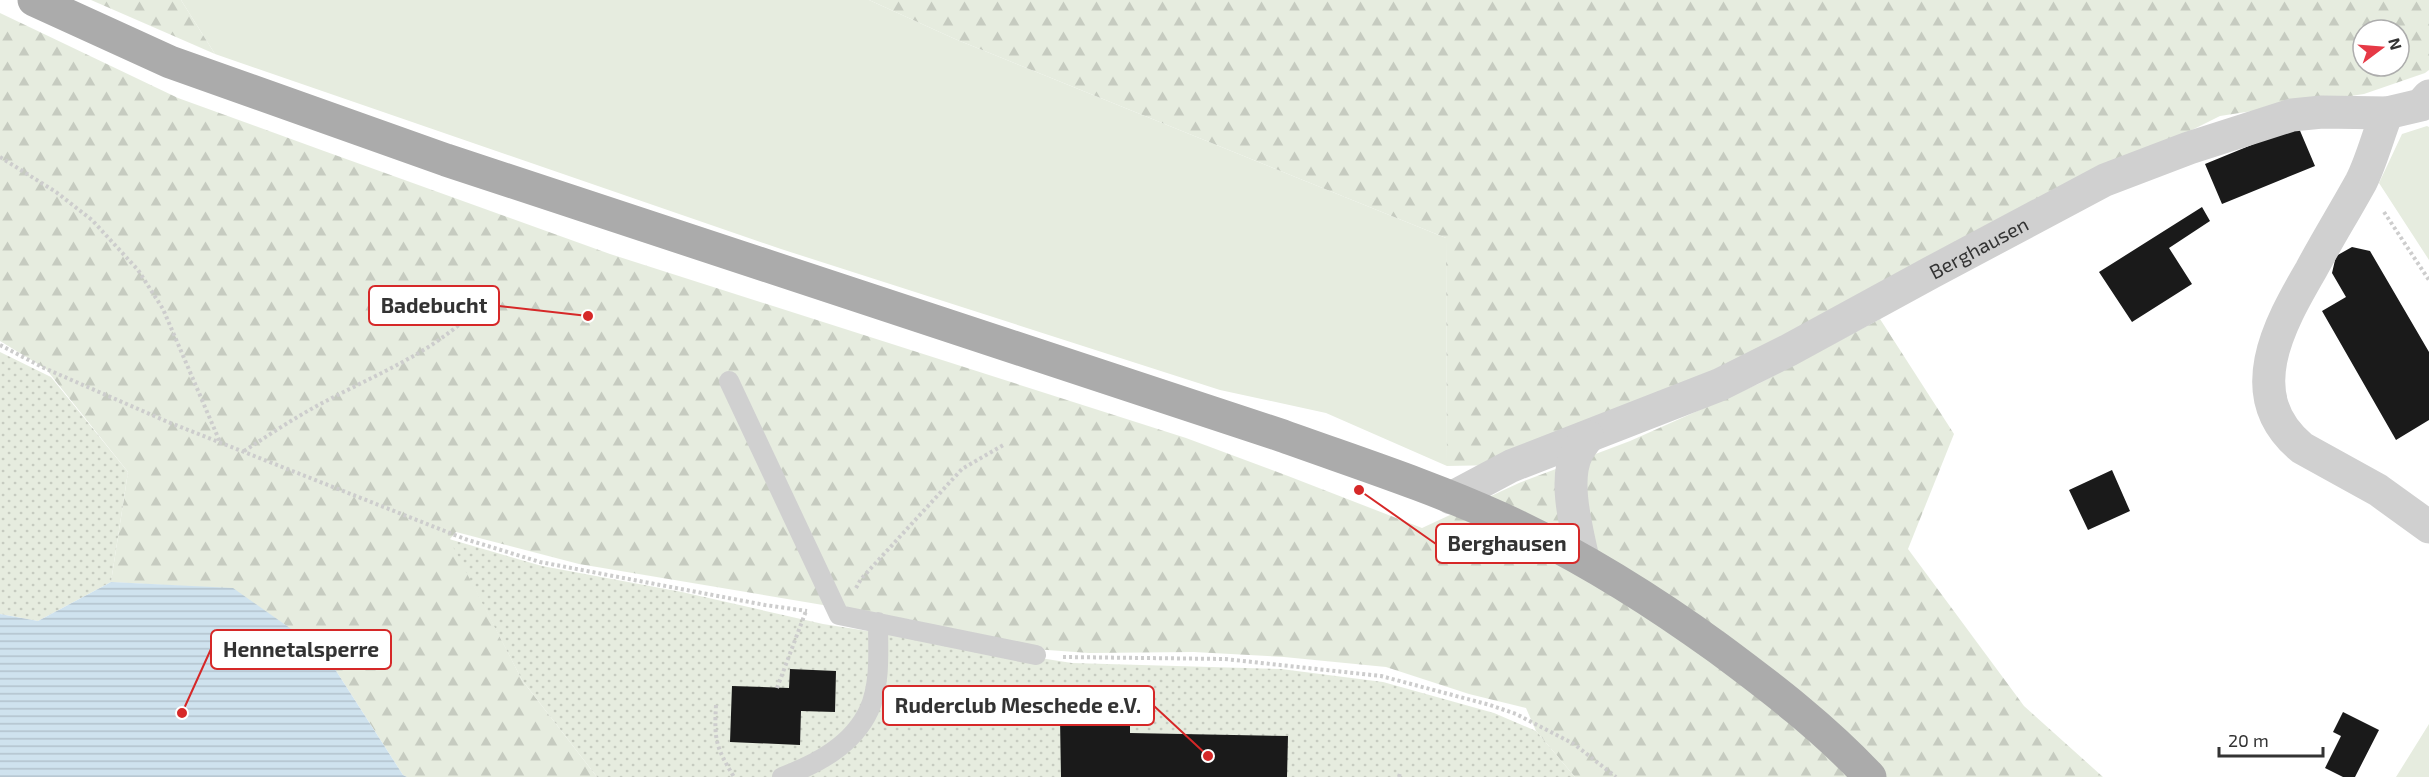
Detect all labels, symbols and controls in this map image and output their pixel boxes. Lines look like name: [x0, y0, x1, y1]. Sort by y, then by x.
north arrow: [2351, 18, 2411, 78]
text: N: [2385, 36, 2407, 52]
street label: Berghausen: [1925, 211, 2032, 283]
callout: Badebucht: [369, 286, 499, 325]
text: Badebucht: [381, 292, 488, 317]
callout: Berghausen: [1436, 524, 1579, 563]
text: Berghausen: [1447, 530, 1567, 555]
callout: Hennetalsperre: [211, 630, 391, 669]
text: Hennetalsperre: [223, 636, 379, 661]
callout: Ruderclub Meschede e.V.: [883, 686, 1154, 725]
text: Ruderclub Meschede e.V.: [895, 692, 1141, 717]
scale bar: [2219, 720, 2322, 758]
text: 20 m: [2228, 729, 2269, 751]

